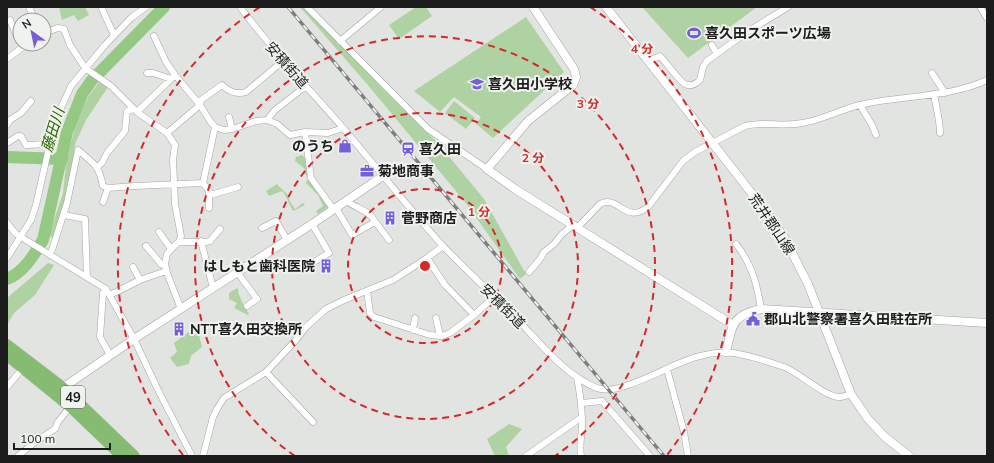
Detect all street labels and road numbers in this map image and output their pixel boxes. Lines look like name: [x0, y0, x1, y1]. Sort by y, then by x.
street label: 安積街道: [262, 38, 312, 92]
street label: 荒井郡山線: [745, 190, 799, 258]
street label: 安積街道: [477, 280, 529, 332]
road number: 49: [61, 386, 85, 408]

